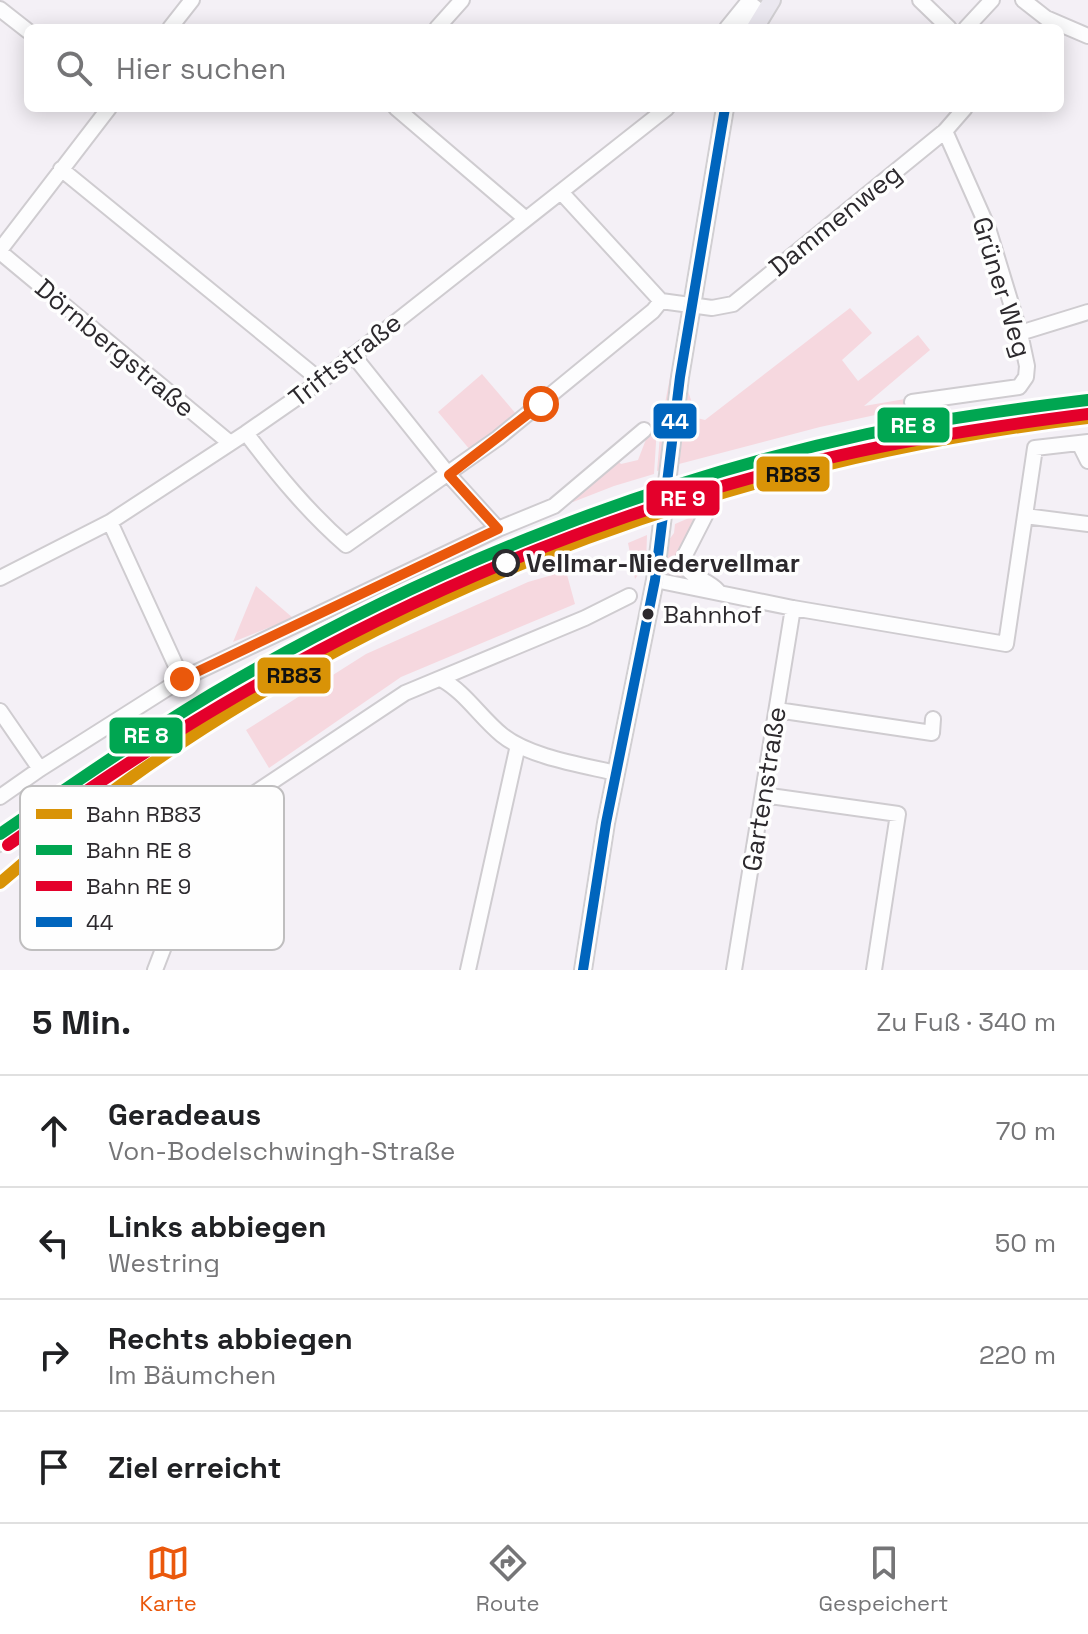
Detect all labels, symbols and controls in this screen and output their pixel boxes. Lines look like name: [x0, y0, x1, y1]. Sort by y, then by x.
search box: [24, 24, 1064, 112]
icon: search: [52, 46, 96, 90]
text: Hier suchen: [116, 49, 286, 88]
street label: Dammenweg: [762, 156, 908, 284]
street label: Grüner Weg: [965, 213, 1039, 361]
street label: Dörnbergstraße: [28, 271, 202, 425]
street label: Triftstraße: [282, 305, 408, 415]
route start: [523, 386, 559, 422]
line badge: 44: [652, 402, 698, 440]
line badge: RE 8: [876, 406, 951, 444]
text: 44: [661, 407, 689, 435]
text: RE 8: [891, 411, 935, 439]
line badge: RB83: [755, 455, 831, 493]
text: RB83: [765, 460, 821, 488]
line badge: RE 9: [645, 479, 721, 517]
text: RE 9: [660, 484, 706, 512]
place label: Vellmar-Niedervellmar: [526, 546, 800, 580]
marker: Vellmar-Niedervellmar: [493, 550, 519, 576]
place label: Bahnhof: [663, 599, 762, 630]
marker: Bahnhof: [640, 606, 656, 622]
line badge: RB83: [256, 656, 332, 695]
route end: [164, 661, 200, 697]
text: RB83: [266, 661, 322, 689]
street label: Gartenstraße: [734, 704, 794, 874]
line badge: RE 8: [108, 716, 184, 755]
text: RE 8: [124, 721, 168, 749]
legend: [20, 786, 284, 950]
text: Bahn RB83: [86, 800, 201, 828]
text: Bahn RE 8: [86, 836, 191, 864]
text: Bahn RE 9: [86, 872, 191, 900]
text: 44: [86, 908, 114, 936]
text: 5 Min.: [32, 1001, 131, 1044]
text: Zu Fuß · 340 m: [876, 1005, 1056, 1039]
text: Geradeaus: [108, 1095, 261, 1134]
icon: ahead: [32, 1109, 76, 1153]
text: 70 m: [996, 1114, 1056, 1148]
text: Von-Bodelschwingh-Straße: [108, 1134, 455, 1168]
text: Links abbiegen: [108, 1207, 326, 1246]
icon: left: [32, 1221, 76, 1265]
text: 50 m: [995, 1226, 1056, 1260]
text: Westring: [108, 1246, 220, 1280]
text: Rechts abbiegen: [108, 1319, 353, 1358]
icon: right: [32, 1333, 76, 1377]
text: 220 m: [979, 1338, 1056, 1372]
text: Im Bäumchen: [108, 1358, 276, 1392]
icon: arrive: [32, 1445, 76, 1489]
text: Ziel erreicht: [108, 1448, 281, 1487]
tab: Karte: [140, 1541, 197, 1617]
tab: Route: [476, 1541, 539, 1617]
tab: Gespeichert: [819, 1541, 948, 1617]

